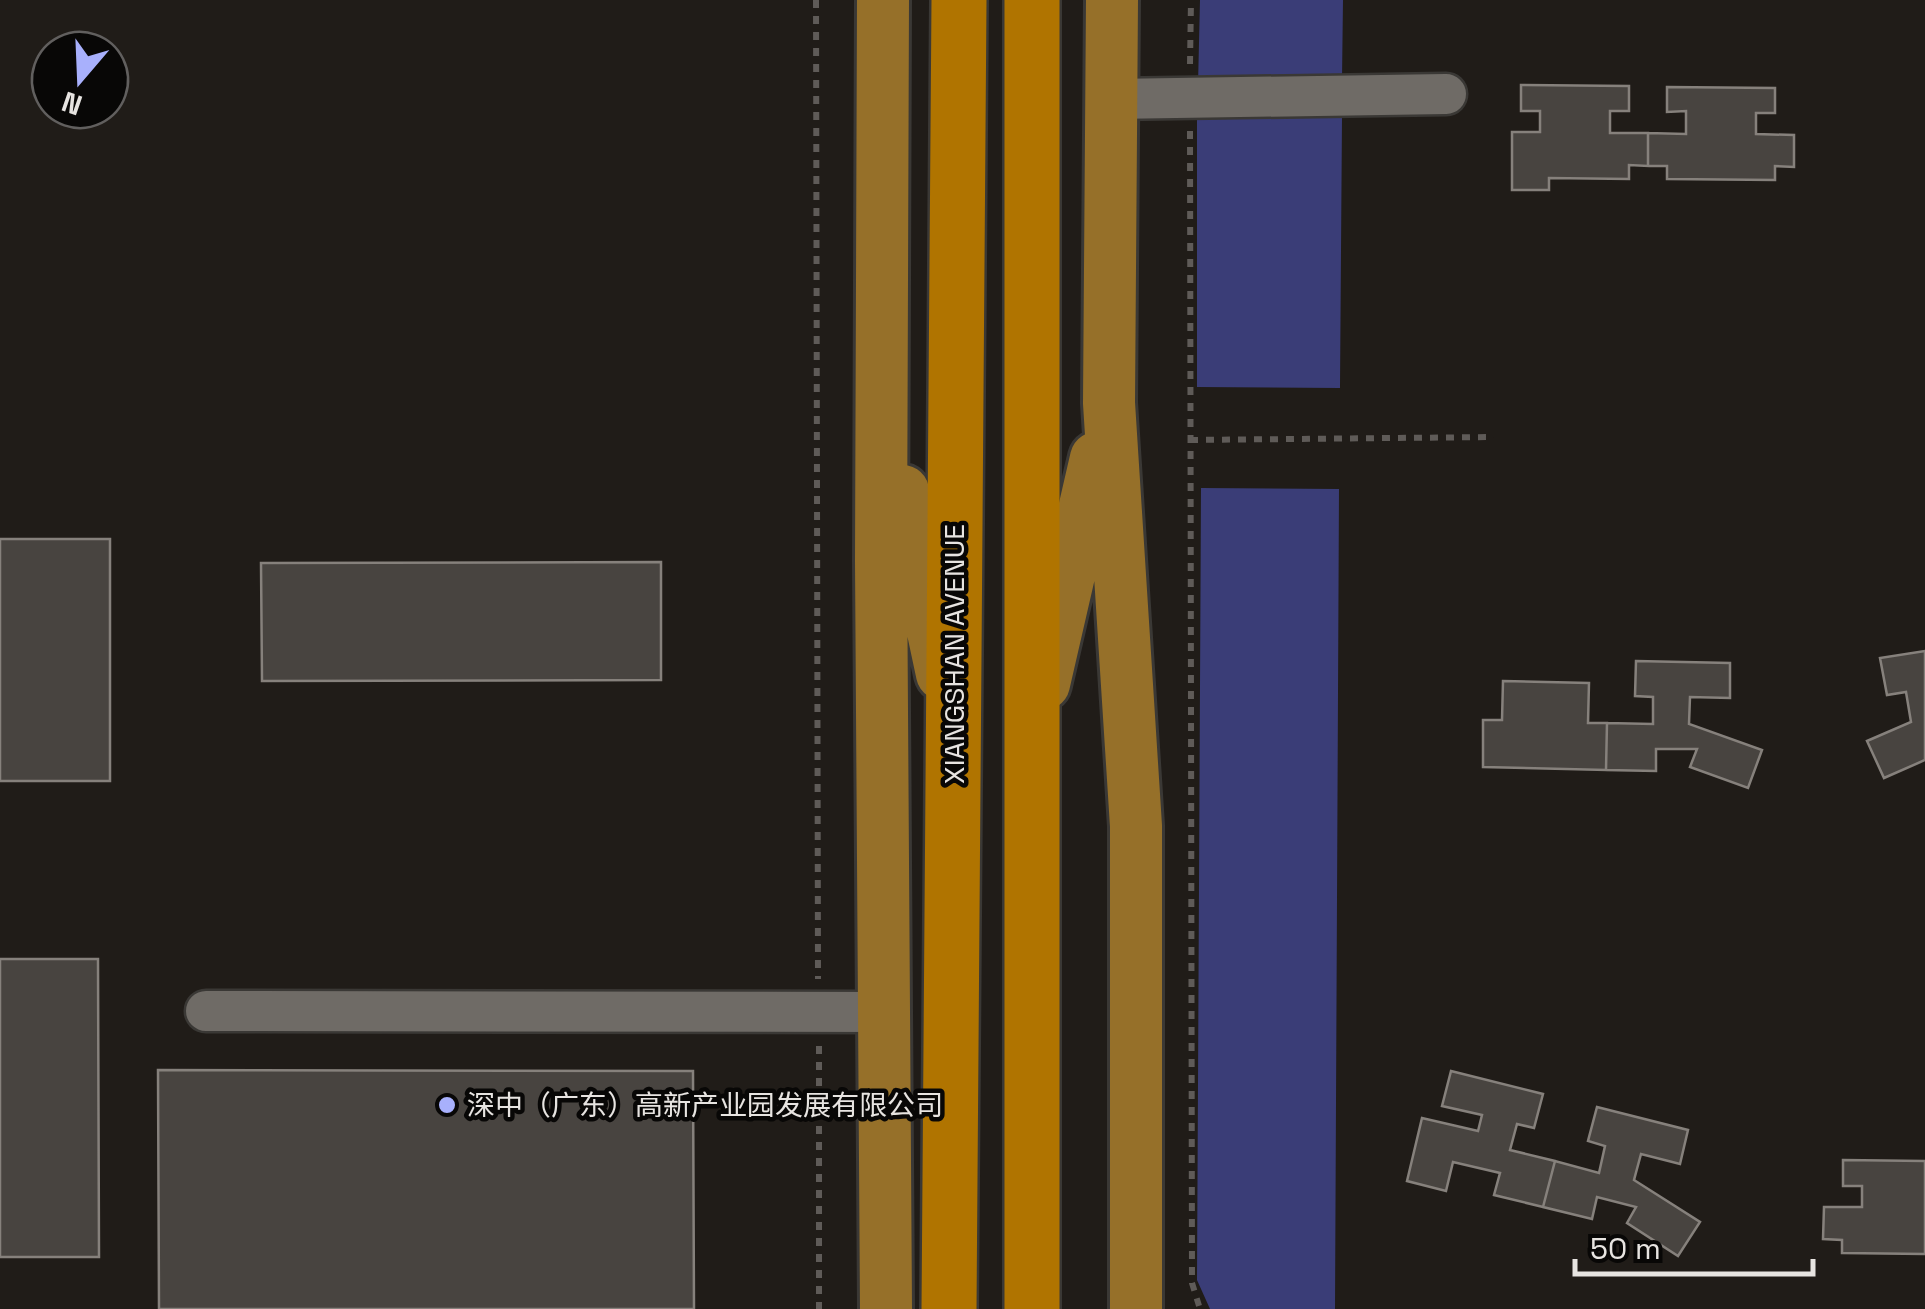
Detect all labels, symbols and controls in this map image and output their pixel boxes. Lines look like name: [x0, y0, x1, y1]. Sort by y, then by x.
north arrow: [30, 30, 130, 130]
text: N: [57, 84, 87, 124]
street label: XIANGSHAN AVENUE: [936, 524, 972, 784]
place label: 深中（广东）高新产业园发展有限公司: [467, 1087, 943, 1123]
marker: 深中（广东）高新产业园发展有限公司: [436, 1094, 458, 1116]
scale bar: [1575, 1214, 1812, 1276]
text: 50 m: [1590, 1229, 1661, 1268]

